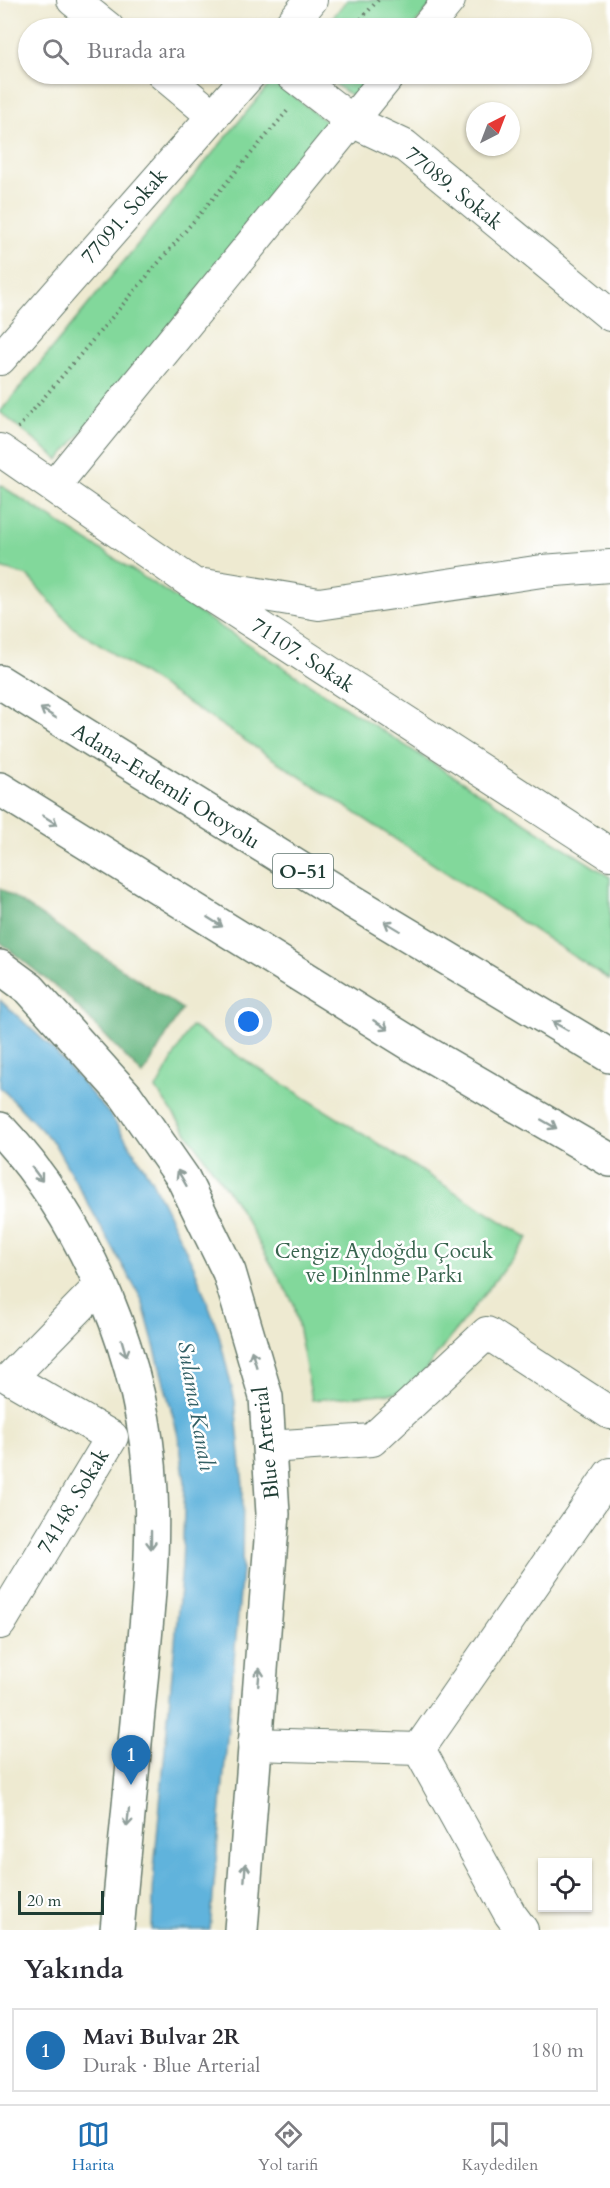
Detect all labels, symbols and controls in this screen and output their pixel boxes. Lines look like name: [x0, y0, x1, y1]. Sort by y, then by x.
search box: [18, 18, 592, 84]
icon: search: [39, 35, 72, 68]
text: Burada ara: [87, 36, 186, 66]
north arrow: [466, 102, 520, 156]
street label: 77089. Sokak: [399, 140, 509, 237]
street label: 77091. Sokak: [75, 162, 175, 270]
street label: 71107. Sokak: [245, 611, 361, 700]
one-way arrow: [40, 706, 57, 718]
street label: Adana-Erdemli Otoyolu: [66, 717, 265, 856]
one-way arrow: [41, 814, 58, 826]
road number: O-51: [273, 854, 333, 888]
one-way arrow: [206, 917, 223, 929]
one-way arrow: [384, 920, 401, 932]
your location: [234, 1007, 263, 1036]
one-way arrow: [372, 1020, 389, 1032]
one-way arrow: [552, 1020, 569, 1032]
one-way arrow: [540, 1119, 557, 1131]
one-way arrow: [30, 1166, 43, 1182]
one-way arrow: [176, 1170, 188, 1187]
park label: Cengiz Aydoğdu Çocuk ve Dinlnme Parkı: [275, 1237, 494, 1290]
one-way arrow: [118, 1338, 130, 1357]
water label: Sulama Kanalı: [170, 1339, 222, 1473]
one-way arrow: [248, 1350, 259, 1369]
street label: Blue Arterial: [246, 1385, 287, 1501]
street label: 74148. Sokak: [31, 1442, 117, 1559]
one-way arrow: [145, 1529, 157, 1549]
one-way arrow: [254, 1668, 265, 1688]
pin: 1: [112, 1736, 150, 1785]
one-way arrow: [122, 1807, 133, 1827]
map controls: [538, 1858, 592, 1912]
button: locate: [538, 1858, 592, 1912]
one-way arrow: [240, 1862, 251, 1882]
scale bar: [18, 1888, 104, 1916]
text: 20 m: [27, 1890, 61, 1912]
text: Yakında: [24, 1952, 124, 1987]
text: Mavi Bulvar 2R: [83, 2022, 240, 2052]
text: 1: [40, 2037, 51, 2064]
text: 180 m: [531, 2037, 584, 2064]
text: Durak · Blue Arterial: [83, 2052, 260, 2079]
tab: Harita: [72, 2118, 114, 2176]
tab: Yol tarifi: [258, 2118, 318, 2176]
tab: Kaydedilen: [462, 2118, 538, 2176]

